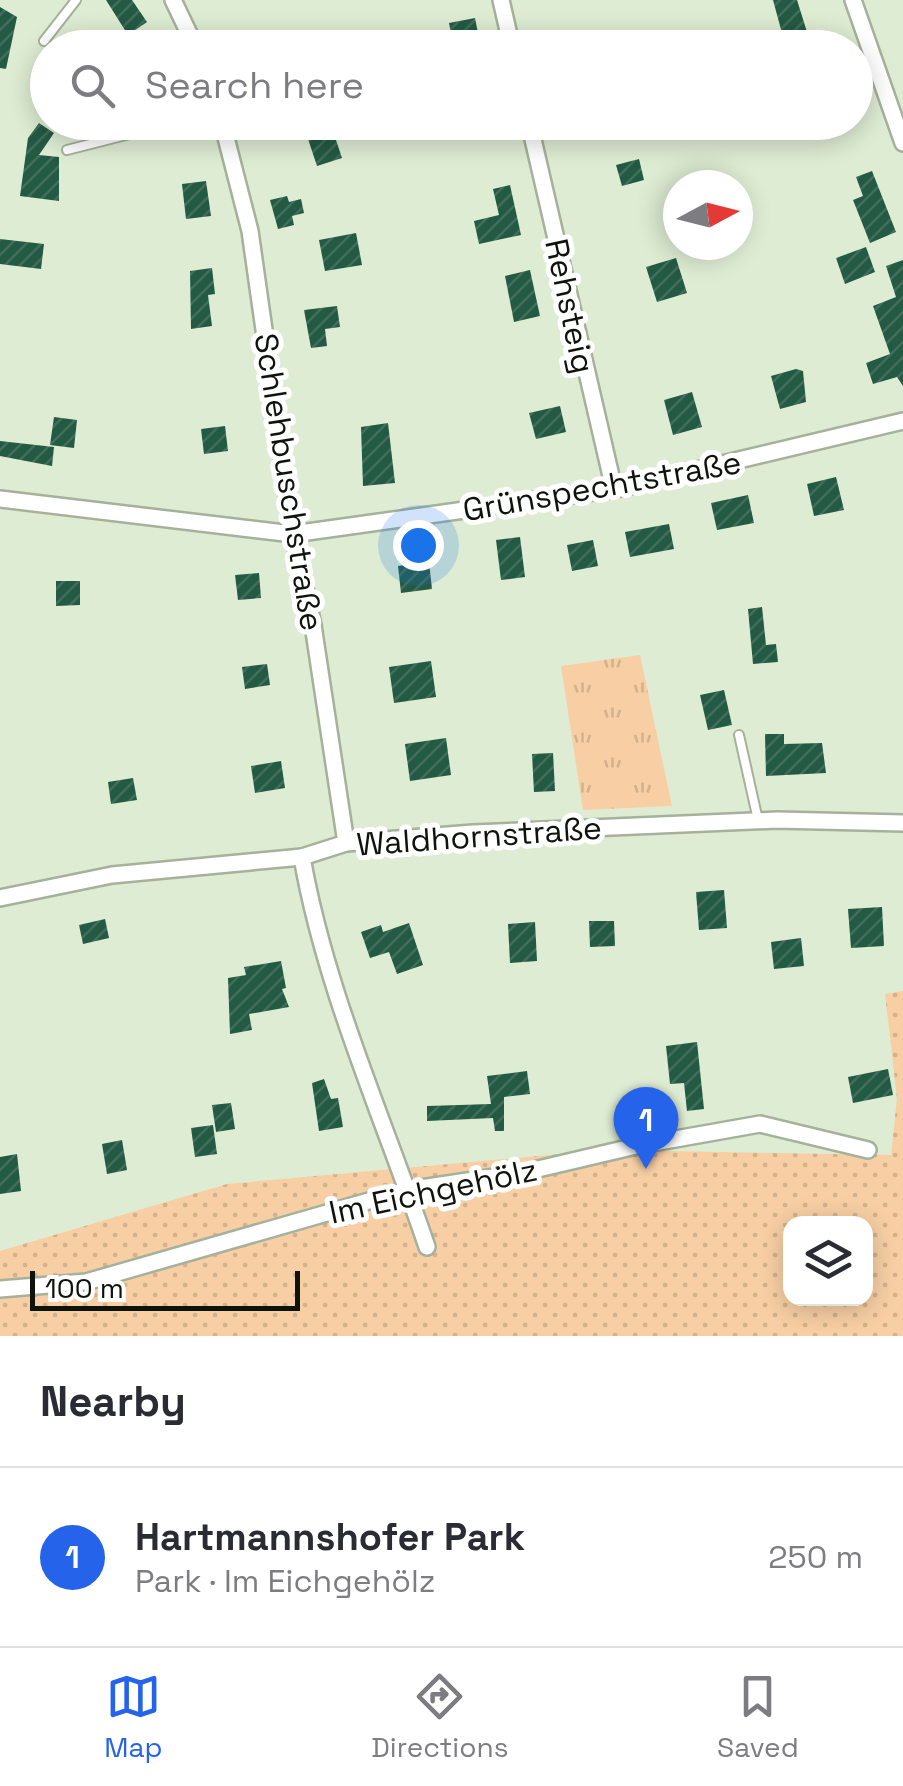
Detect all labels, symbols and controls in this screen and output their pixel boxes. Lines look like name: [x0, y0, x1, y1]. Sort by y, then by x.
search box: [30, 30, 873, 140]
icon: search: [65, 58, 120, 113]
text: Search here: [145, 61, 364, 109]
north arrow: [663, 170, 753, 260]
street label: Rehsteig: [536, 235, 604, 377]
street label: Schlehbuschstraße: [246, 330, 332, 634]
street label: Grünspechtstraße: [460, 442, 744, 530]
your location: [393, 520, 444, 571]
street label: Waldhornstraße: [355, 807, 603, 865]
pin: 1: [614, 1086, 678, 1169]
street label: Im Eichgehölz: [325, 1149, 541, 1233]
map controls: [783, 1216, 873, 1306]
button: layers: [783, 1216, 873, 1306]
scale bar: [30, 1266, 300, 1310]
text: 100 m: [45, 1270, 124, 1306]
text: Nearby: [40, 1375, 186, 1428]
text: Hartmannshofer Park: [135, 1513, 525, 1561]
text: 1: [65, 1537, 80, 1577]
text: 250 m: [768, 1537, 863, 1577]
text: Park · Im Eichgehölz: [135, 1561, 436, 1601]
tab: Map: [104, 1669, 163, 1765]
tab: Directions: [371, 1669, 508, 1765]
tab: Saved: [717, 1669, 799, 1765]

